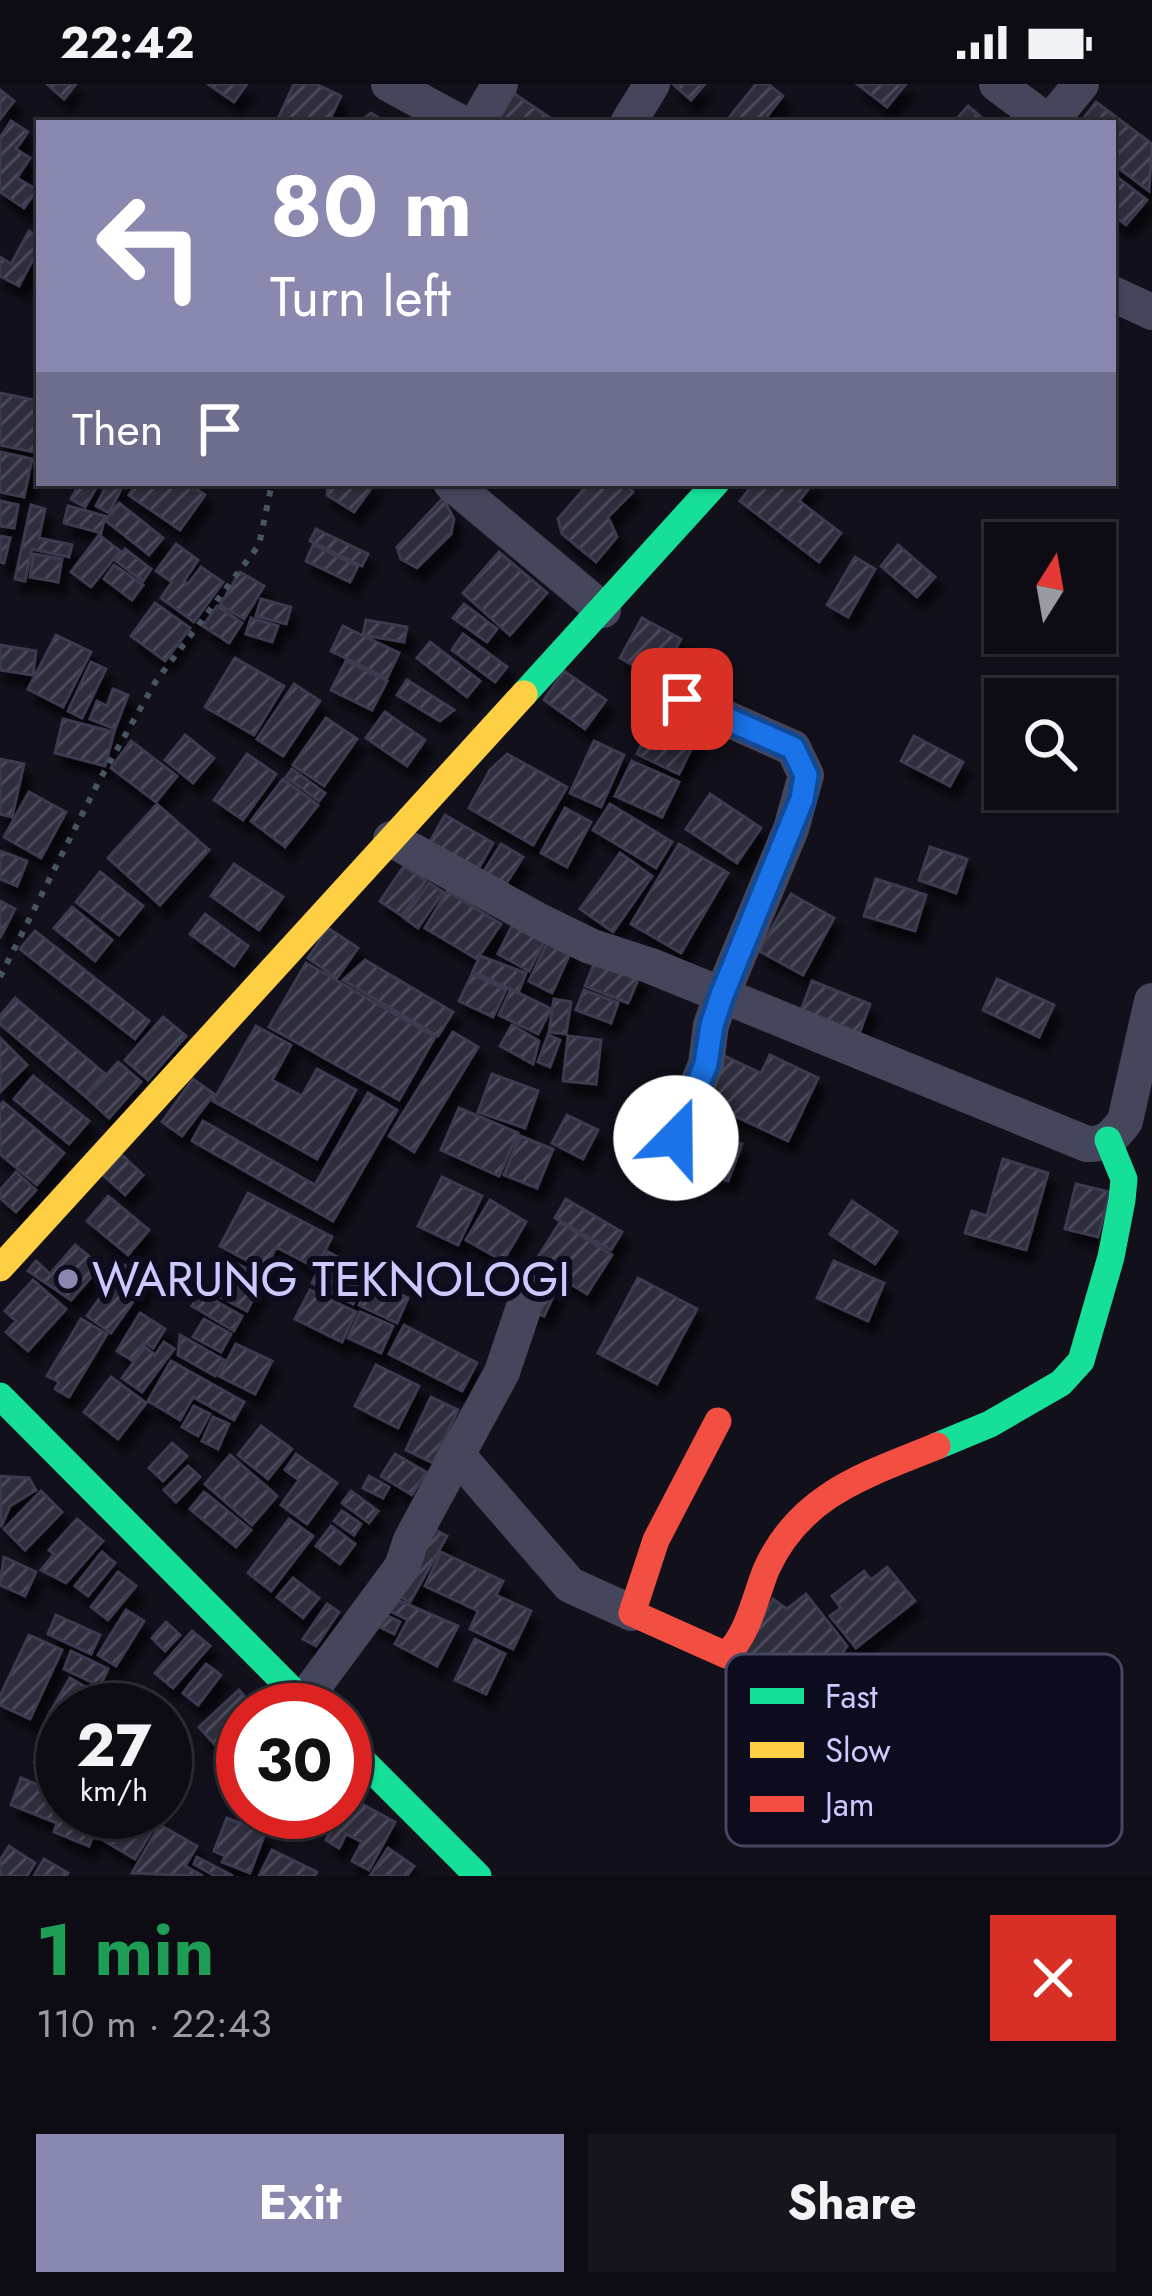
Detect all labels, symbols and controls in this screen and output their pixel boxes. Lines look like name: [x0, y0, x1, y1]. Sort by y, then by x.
text: 22:42: [60, 10, 194, 75]
text: 80 m: [270, 146, 472, 268]
icon: left: [72, 168, 228, 324]
text: Turn left: [270, 258, 451, 336]
icon: arrive: [187, 396, 253, 462]
text: Then: [72, 397, 163, 462]
north arrow: [984, 522, 1116, 654]
map controls: [984, 522, 1116, 810]
pin: [631, 648, 733, 750]
icon: arrive: [649, 666, 715, 732]
button: search: [984, 678, 1116, 810]
position arrow: [613, 1075, 739, 1201]
place label: WARUNG TEKNOLOGI: [92, 1245, 570, 1314]
marker: WARUNG TEKNOLOGI: [55, 1266, 81, 1292]
legend: [726, 1654, 1122, 1846]
text: Fast: [825, 1673, 878, 1720]
speed limit sign: 30: [216, 1683, 372, 1839]
text: 27: [76, 1702, 152, 1789]
text: Slow: [825, 1727, 891, 1774]
text: km/h: [80, 1769, 148, 1812]
text: Jam: [821, 1781, 875, 1828]
text: 1 min: [36, 1898, 215, 2002]
button: close: [990, 1915, 1116, 2041]
text: 110 m · 22:43: [36, 1995, 272, 2052]
button: Exit: [36, 2134, 564, 2272]
button: Share: [588, 2134, 1116, 2272]

